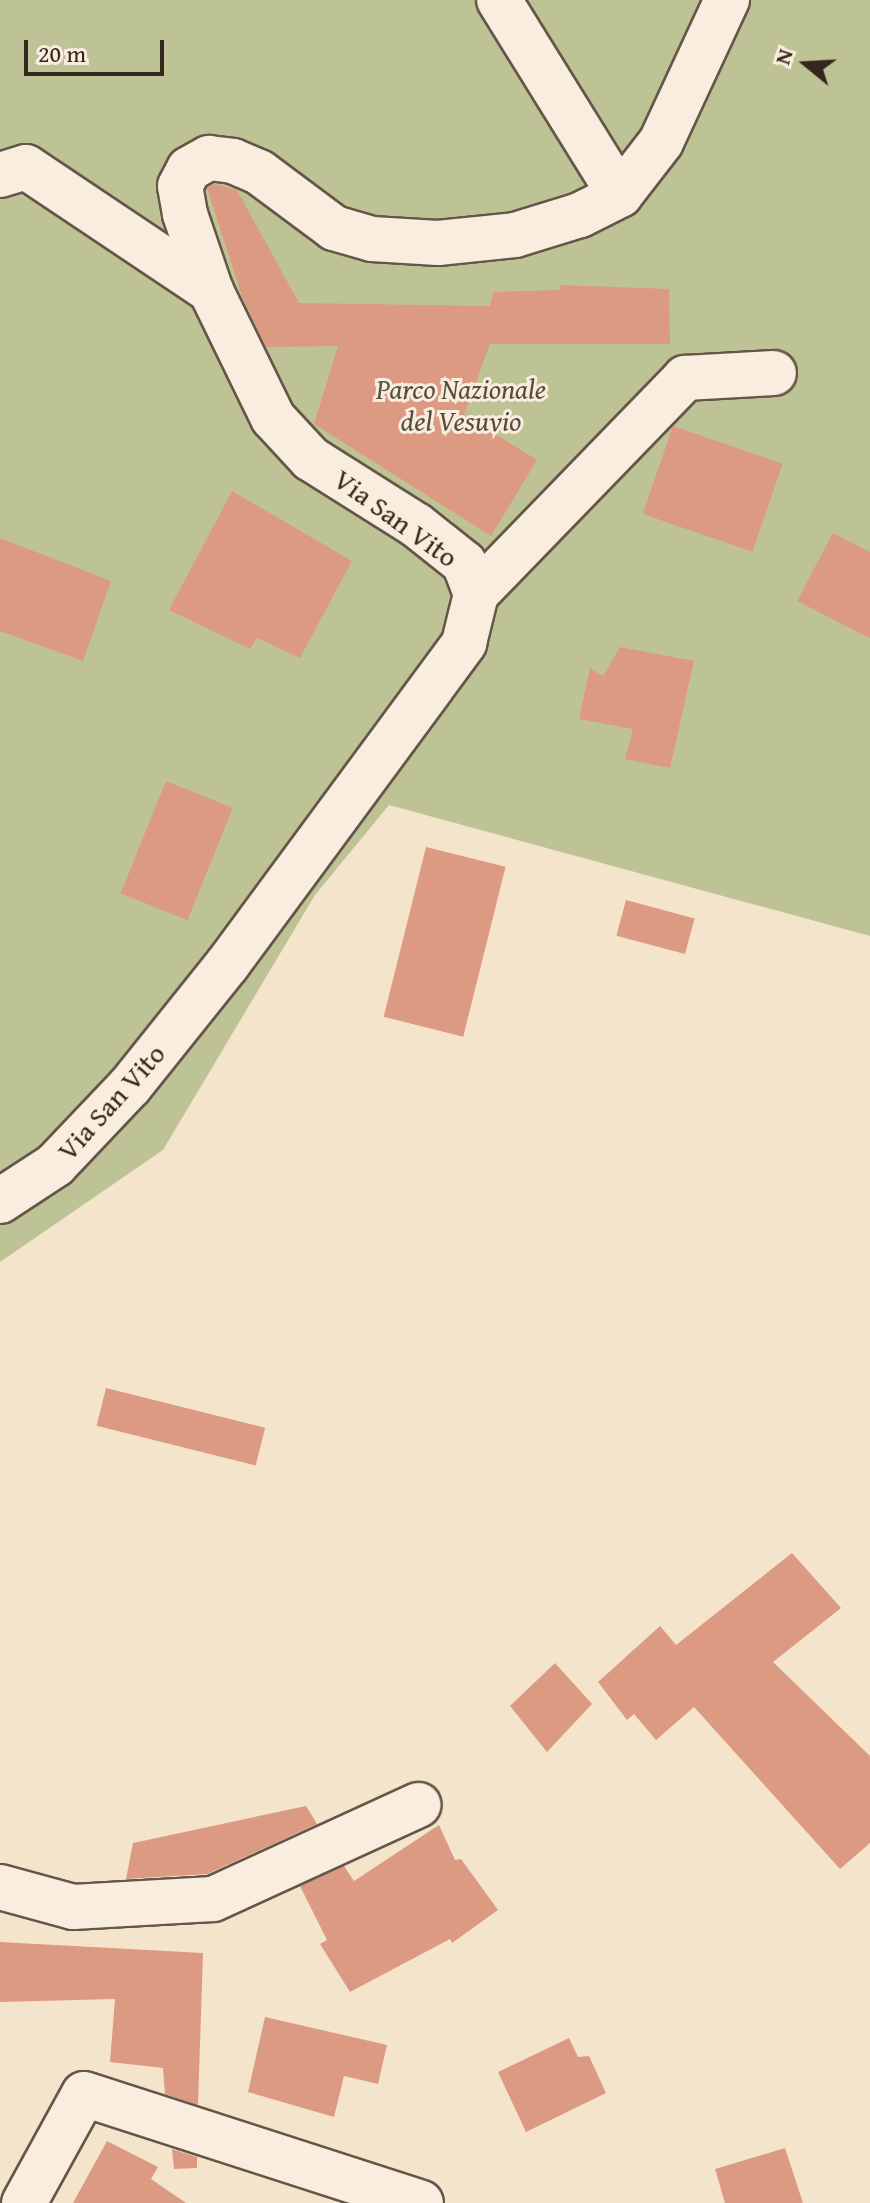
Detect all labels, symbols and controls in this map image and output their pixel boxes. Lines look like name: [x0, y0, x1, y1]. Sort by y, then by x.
scale bar: [28, 24, 168, 74]
north arrow: [766, 24, 846, 104]
text: 20 m: [38, 36, 86, 71]
text: N: [766, 45, 801, 69]
park label: Parco Nazionale del Vesuvio: [376, 372, 546, 438]
street label: Via San Vito: [328, 462, 464, 574]
street label: Via San Vito: [50, 1037, 172, 1167]

